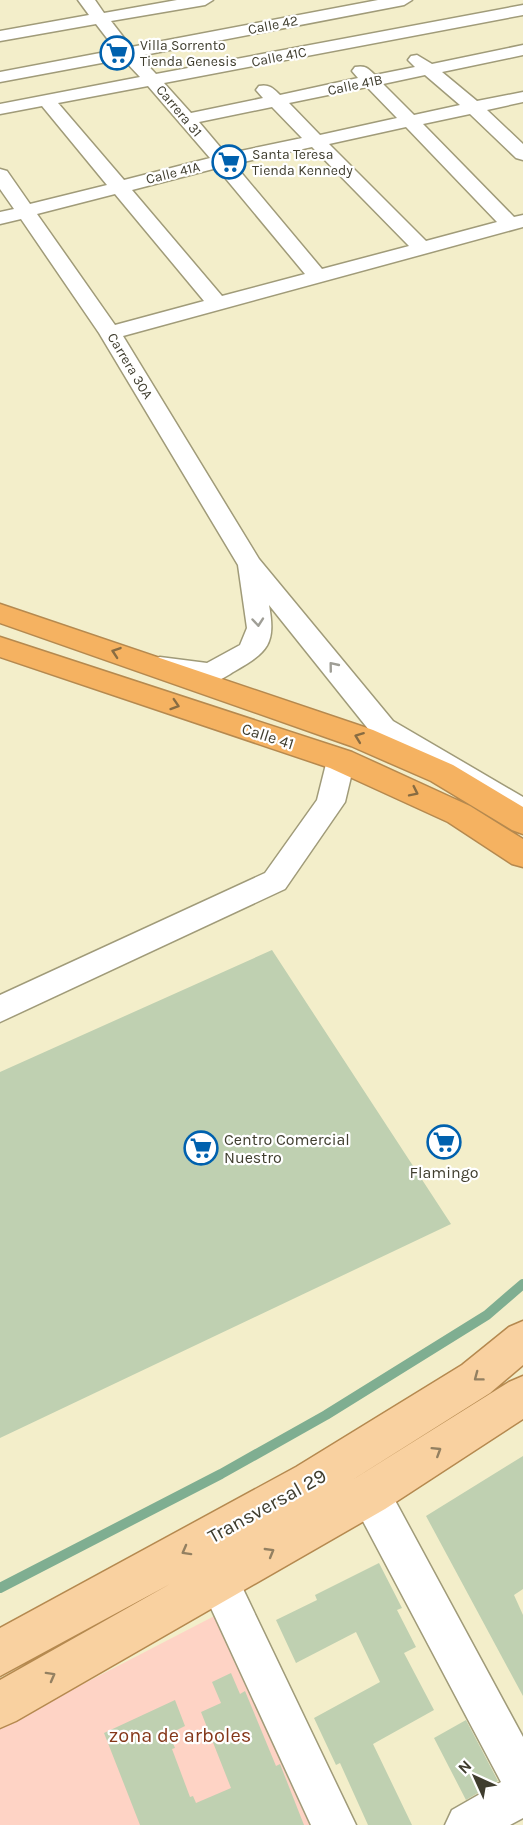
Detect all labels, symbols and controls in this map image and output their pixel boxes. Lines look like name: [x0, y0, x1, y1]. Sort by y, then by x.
street label: Calle 42: [247, 12, 299, 38]
supermarket icon: Villa Sorrento Tienda Genesis: [99, 35, 135, 71]
place label: Villa Sorrento Tienda Genesis: [140, 37, 237, 70]
street label: Calle 41C: [250, 43, 308, 71]
street label: Calle 41B: [326, 71, 384, 99]
street label: Carrera 31: [152, 82, 206, 140]
supermarket icon: Santa Teresa Tienda Kennedy: [211, 144, 247, 180]
place label: Santa Teresa Tienda Kennedy: [252, 146, 353, 179]
street label: Calle 41A: [144, 158, 202, 188]
street label: Carrera 30A: [104, 330, 156, 402]
one-way arrow: [251, 617, 264, 627]
one-way arrow: [111, 647, 122, 659]
one-way arrow: [329, 662, 340, 673]
one-way arrow: [169, 698, 180, 710]
street label: Calle 41: [239, 719, 297, 753]
one-way arrow: [355, 732, 365, 745]
one-way arrow: [408, 784, 419, 796]
supermarket icon: Flamingo: [426, 1124, 462, 1160]
supermarket icon: Centro Comercial Nuestro: [183, 1130, 219, 1166]
place label: Centro Comercial Nuestro: [224, 1130, 350, 1167]
place label: Flamingo: [410, 1163, 478, 1182]
one-way arrow: [474, 1370, 485, 1381]
one-way arrow: [431, 1447, 441, 1459]
street label: Transversal 29: [204, 1464, 330, 1548]
one-way arrow: [182, 1544, 192, 1555]
one-way arrow: [264, 1548, 274, 1559]
one-way arrow: [45, 1672, 55, 1684]
park label: zona de arboles: [109, 1724, 251, 1747]
north arrow: [445, 1747, 505, 1807]
text: N: [454, 1756, 476, 1778]

